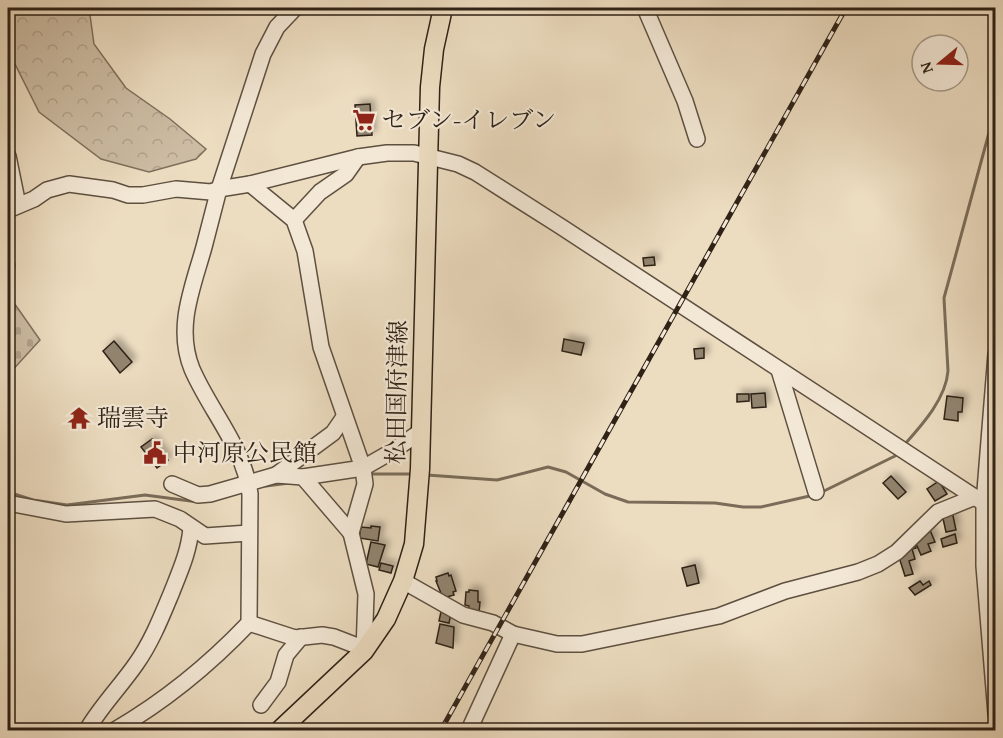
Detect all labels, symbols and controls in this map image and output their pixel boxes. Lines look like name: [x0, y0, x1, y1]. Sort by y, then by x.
north arrow: [910, 33, 970, 93]
text: N: [913, 59, 939, 77]
place label: セブン-イレブン: [382, 102, 556, 137]
supermarket icon: セブン-イレブン: [351, 107, 377, 133]
street label: 松田国府津線: [378, 320, 415, 464]
place label: 瑞雲寺: [97, 400, 169, 435]
temple icon: 瑞雲寺: [66, 405, 92, 431]
place label: 中河原公民館: [173, 435, 317, 470]
public building icon: 中河原公民館: [142, 440, 168, 466]

